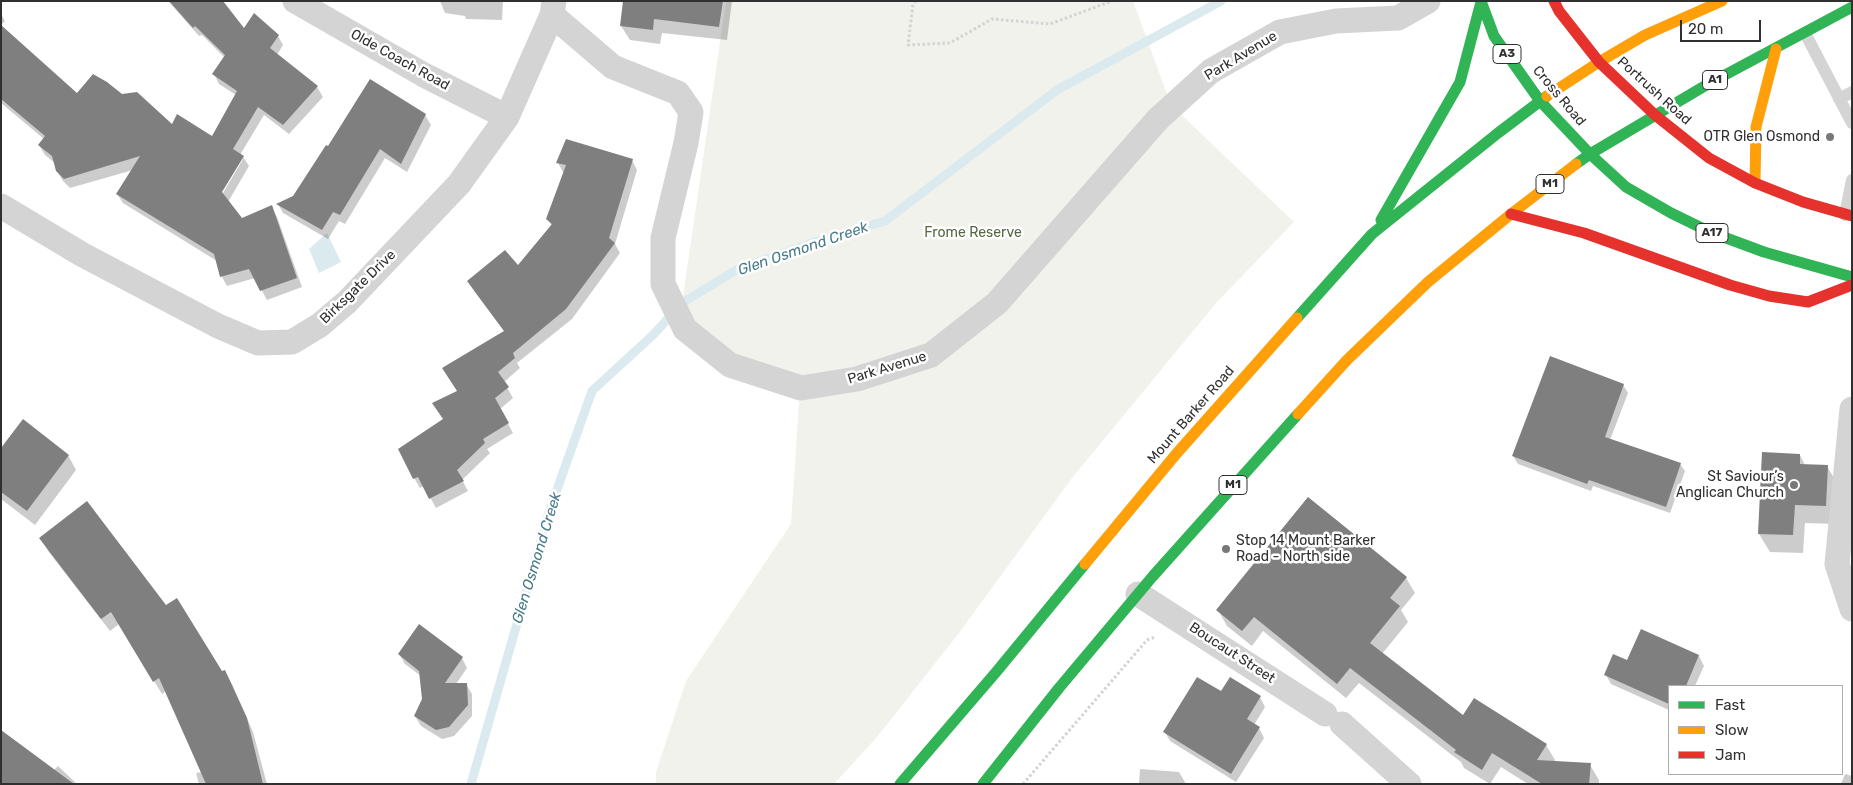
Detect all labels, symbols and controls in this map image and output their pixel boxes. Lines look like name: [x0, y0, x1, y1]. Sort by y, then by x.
scale bar: [1683, 10, 1764, 42]
text: 20 m: [1688, 20, 1723, 38]
street label: Olde Coach Road: [348, 26, 452, 94]
street label: Park Avenue: [1202, 28, 1280, 84]
road number: A3: [1493, 44, 1521, 64]
street label: Portrush Road: [1614, 53, 1694, 129]
street label: Cross Road: [1529, 62, 1589, 130]
road number: A1: [1702, 70, 1728, 90]
place label: OTR Glen Osmond: [1703, 129, 1820, 145]
marker: OTR Glen Osmond: [1824, 131, 1836, 143]
road number: M1: [1536, 174, 1564, 193]
water label: Glen Osmond Creek: [735, 218, 871, 280]
road number: A17: [1696, 224, 1728, 242]
park label: Frome Reserve: [924, 225, 1022, 241]
street label: Birksgate Drive: [317, 247, 399, 327]
street label: Park Avenue: [846, 348, 928, 388]
street label: Mount Barker Road: [1144, 363, 1238, 467]
place label: St Saviour’s Anglican Church: [1676, 469, 1784, 502]
road number: M1: [1219, 476, 1247, 494]
marker: St Saviour’s Anglican Church: [1788, 479, 1800, 491]
water label: Glen Osmond Creek: [508, 490, 566, 626]
place label: Stop 14 Mount Barker Road - North side: [1236, 533, 1375, 566]
marker: Stop 14 Mount Barker Road - North side: [1220, 543, 1232, 555]
street label: Boucaut Street: [1186, 619, 1278, 687]
legend: [1668, 685, 1843, 775]
text: Fast: [1715, 696, 1745, 714]
text: Slow: [1715, 721, 1748, 739]
text: Jam: [1715, 746, 1746, 764]

